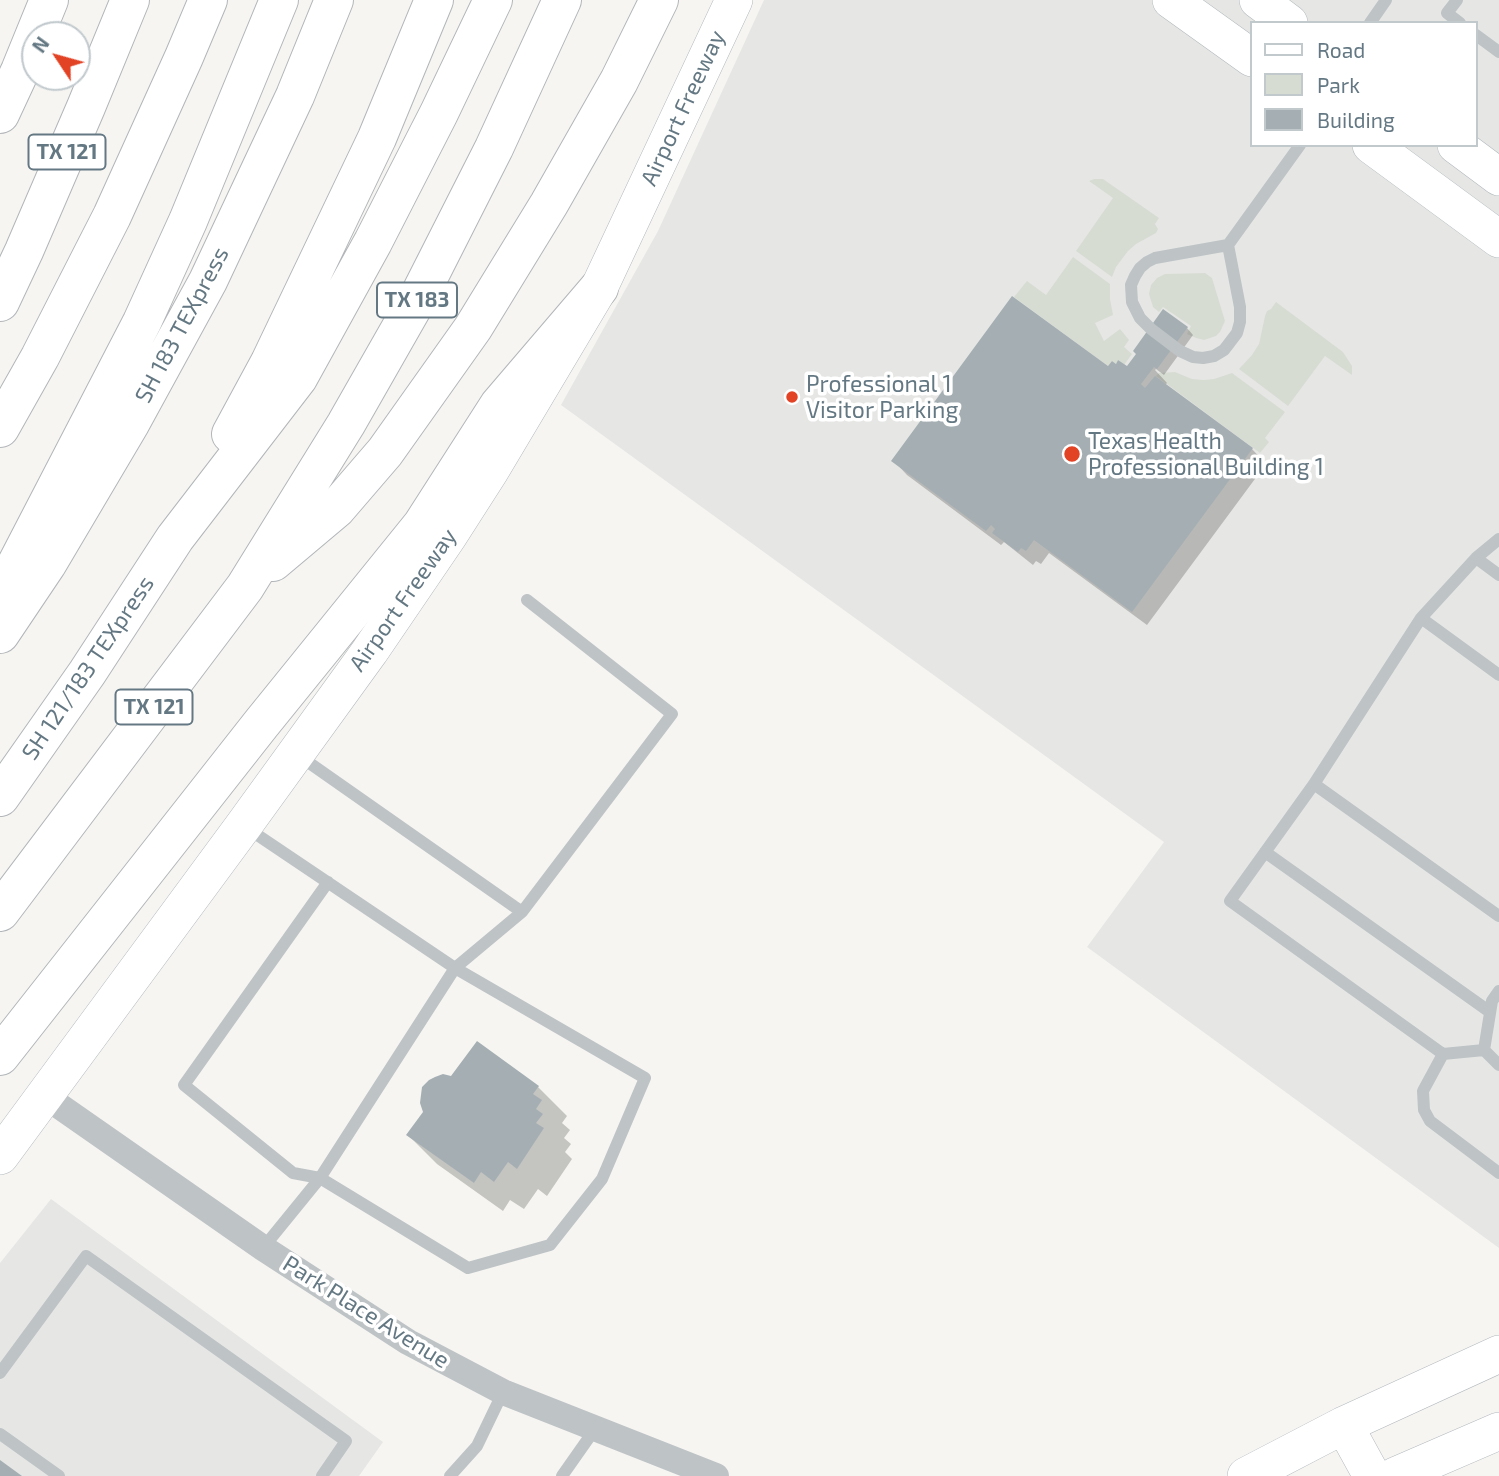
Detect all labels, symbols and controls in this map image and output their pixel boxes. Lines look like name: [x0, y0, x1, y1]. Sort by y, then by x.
north arrow: [21, 21, 91, 91]
legend: [1250, 21, 1478, 147]
street label: Airport Freeway: [635, 26, 731, 190]
text: N: [27, 32, 54, 57]
text: Road: [1317, 37, 1365, 62]
text: Park: [1317, 72, 1360, 97]
text: Building: [1317, 107, 1395, 132]
road number: TX 121: [28, 134, 106, 170]
street label: SH 183 TEXpress: [129, 242, 235, 408]
road number: TX 183: [377, 282, 457, 318]
place label: Professional 1 Visitor Parking: [806, 370, 958, 424]
marker: Professional 1 Visitor Parking: [784, 389, 800, 405]
place label: Texas Health Professional Building 1: [1088, 427, 1324, 481]
marker: Texas Health Professional Building 1: [1062, 444, 1082, 464]
street label: Airport Freeway: [343, 523, 463, 677]
street label: SH 121/183 TEXpress: [16, 571, 160, 765]
road number: TX 121: [116, 690, 192, 724]
street label: Park Place Avenue: [278, 1250, 454, 1374]

